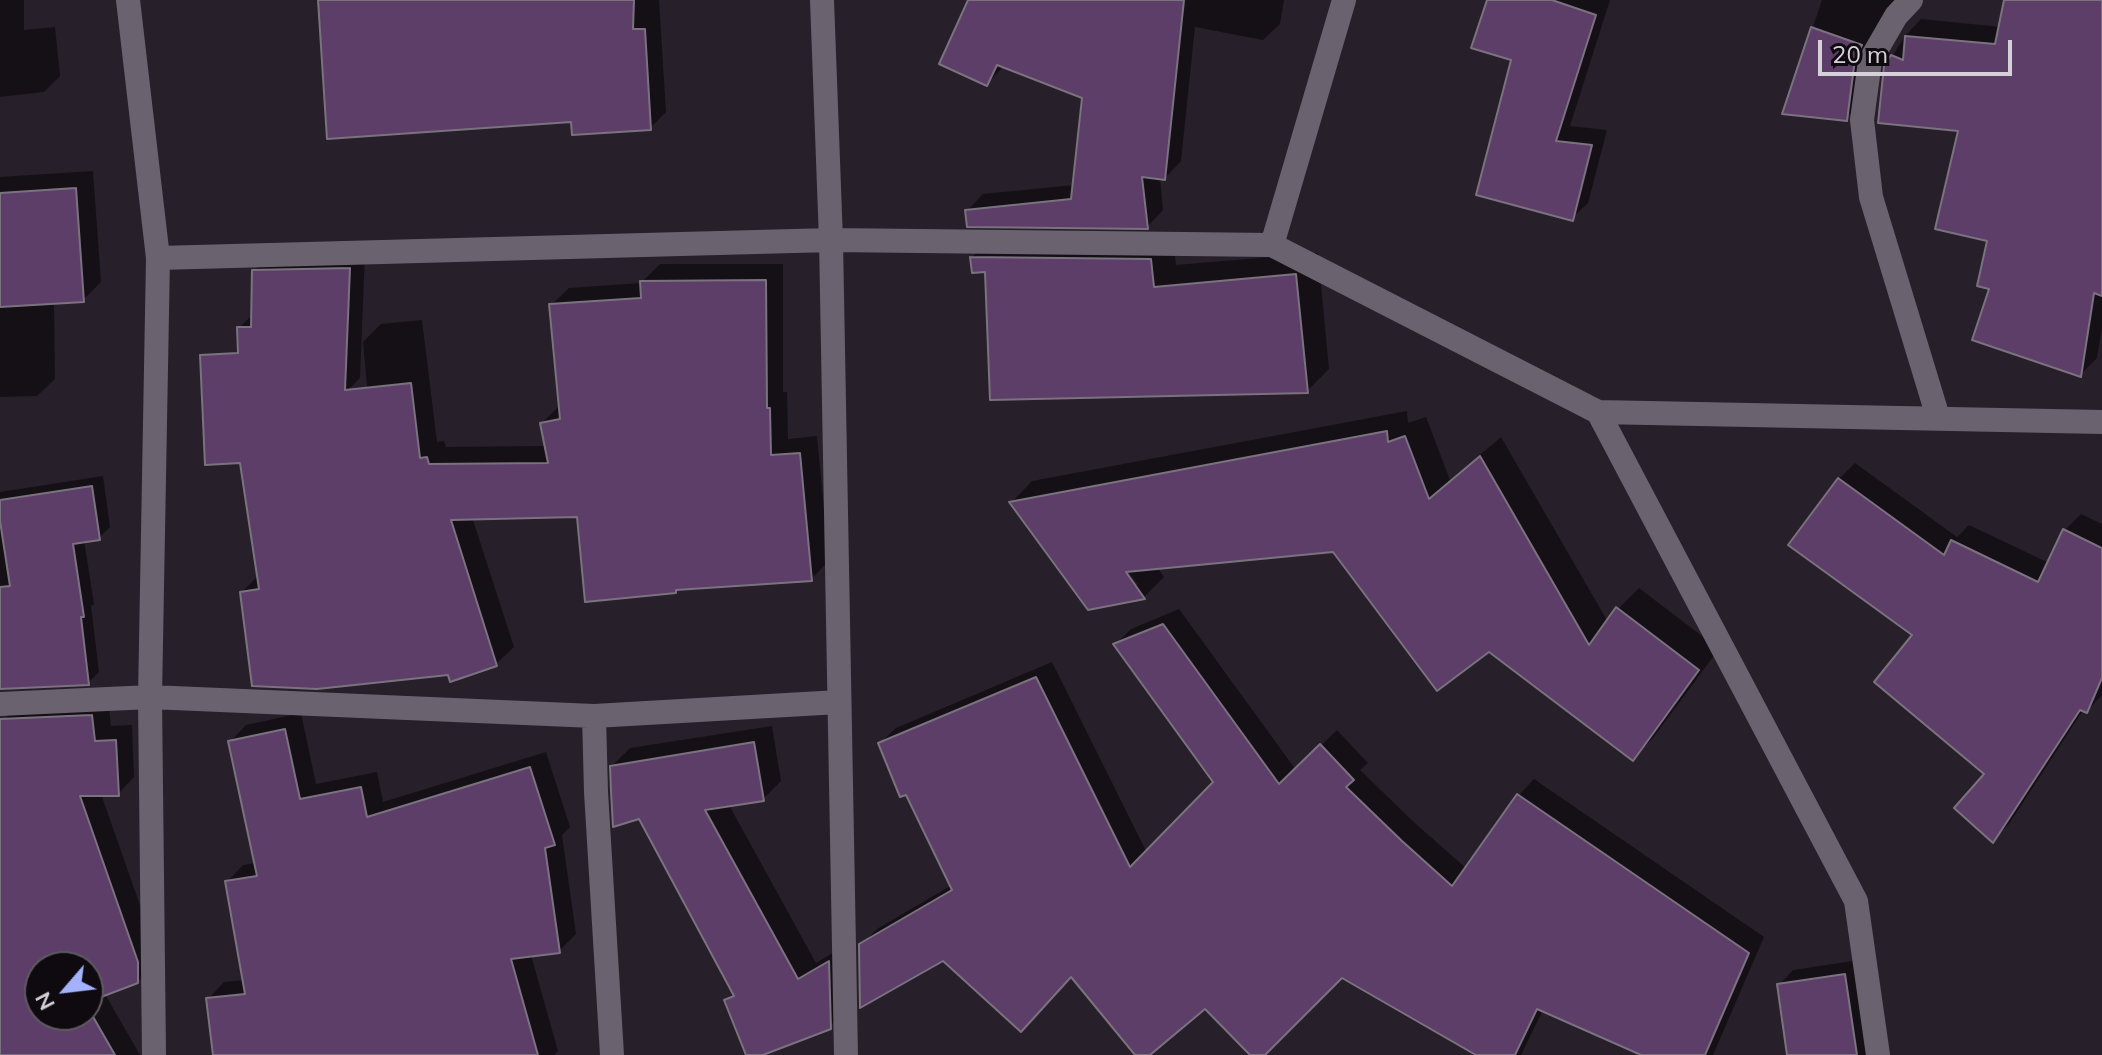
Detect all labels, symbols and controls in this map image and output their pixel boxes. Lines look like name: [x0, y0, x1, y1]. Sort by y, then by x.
scale bar: [1822, 24, 2016, 74]
text: 20 m: [1832, 39, 1888, 69]
north arrow: [24, 951, 104, 1031]
text: N: [28, 987, 61, 1015]

